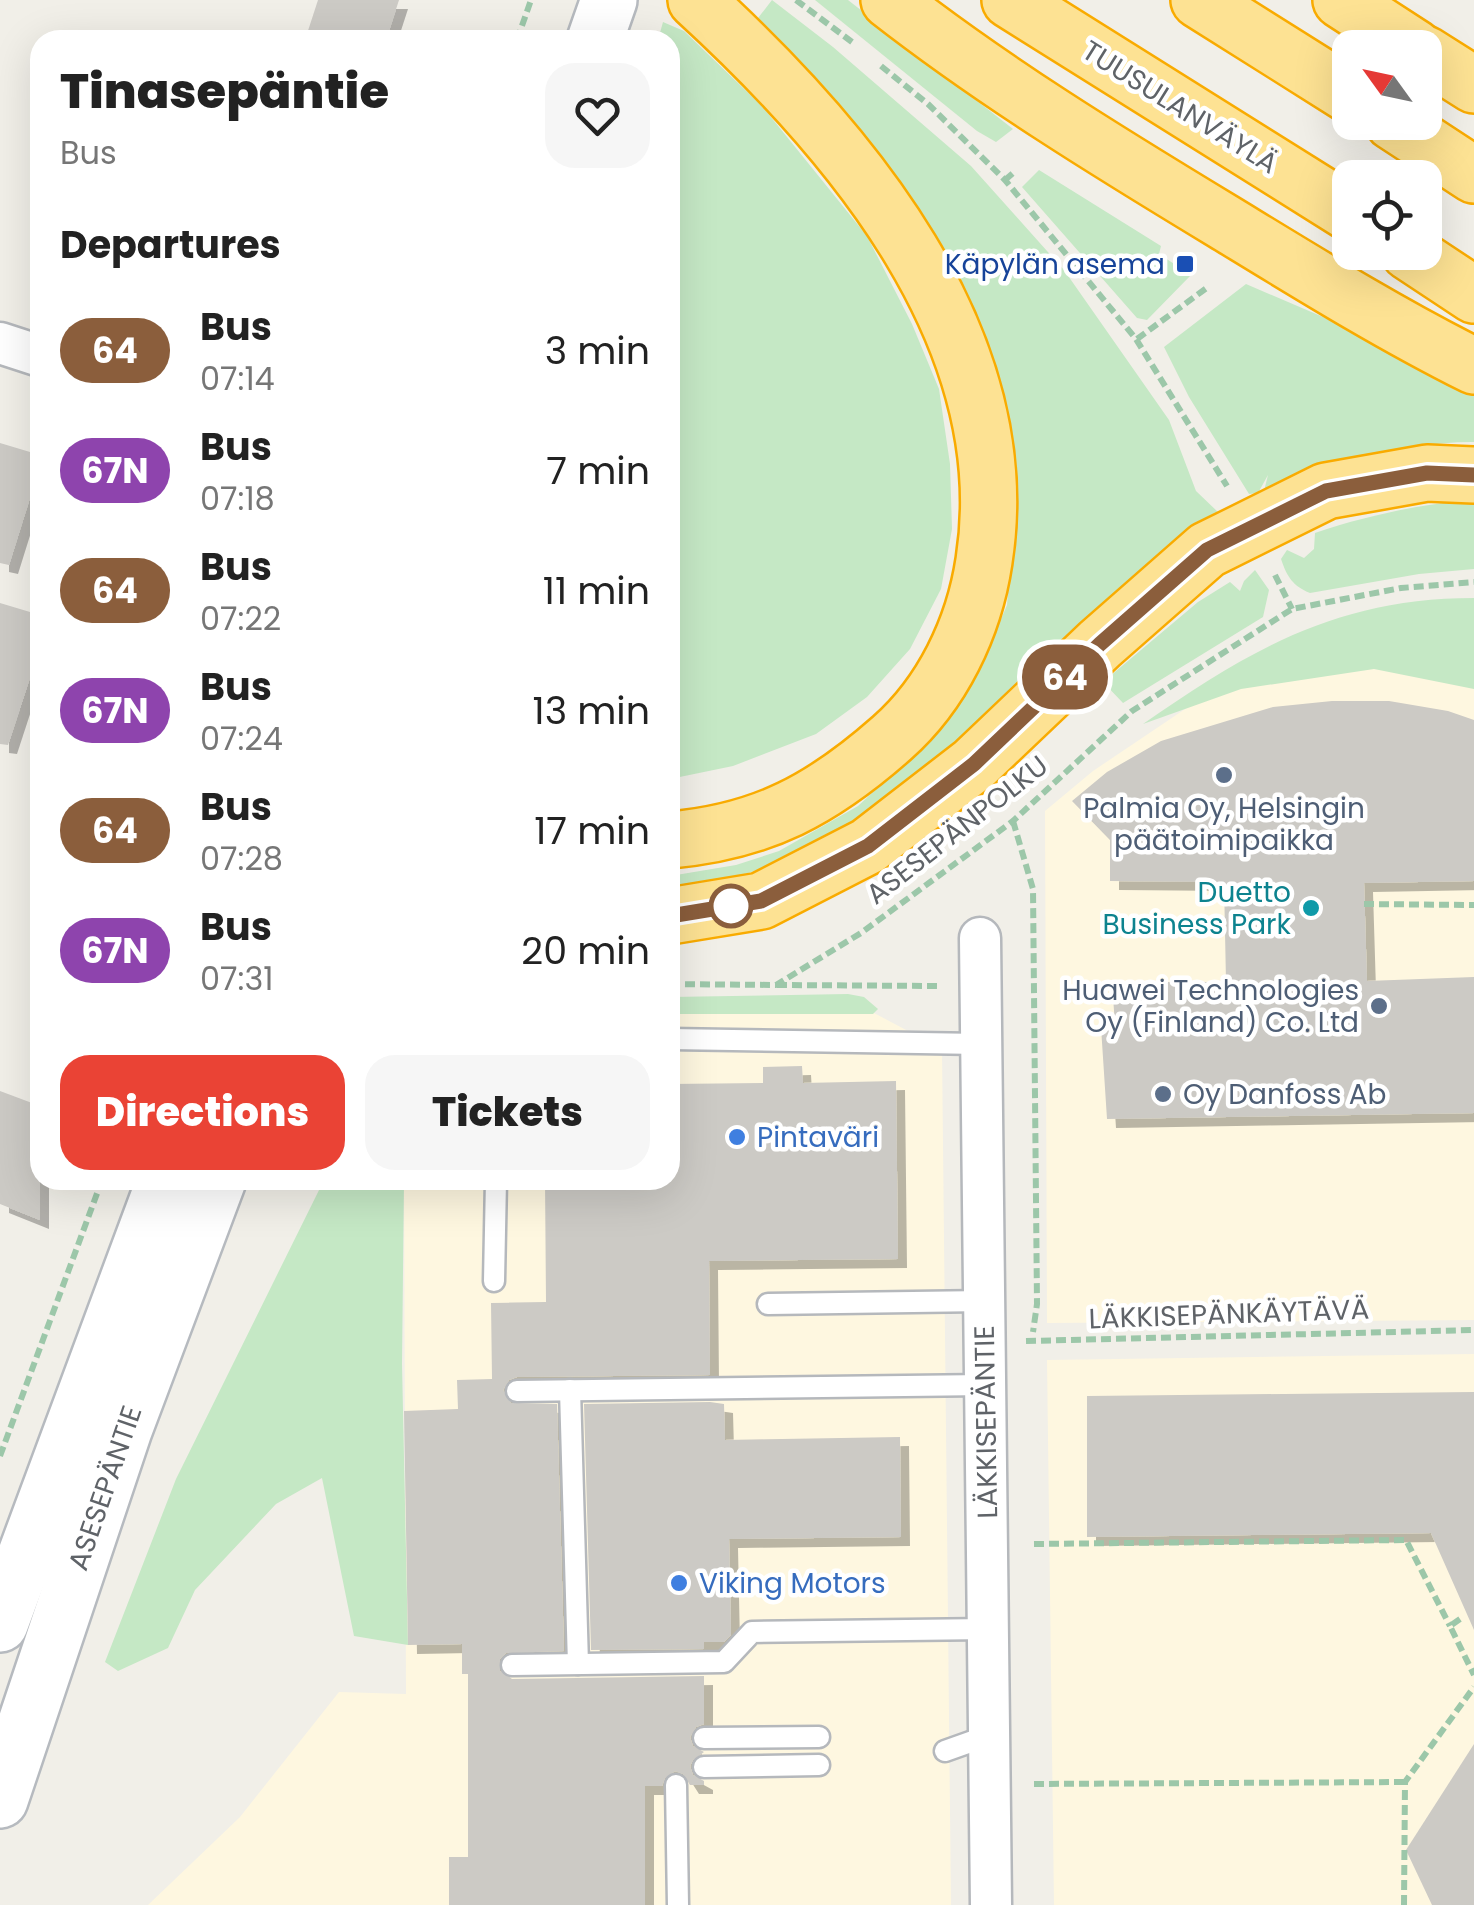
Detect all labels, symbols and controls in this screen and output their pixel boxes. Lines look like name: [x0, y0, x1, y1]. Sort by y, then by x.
north arrow: [1332, 30, 1442, 140]
map controls: [1332, 30, 1442, 270]
street label: TUUSULANVÄYLÄ: [1075, 31, 1285, 183]
text: Tinasepäntie: [60, 58, 389, 125]
button: heart: [545, 63, 650, 168]
text: Bus: [60, 130, 117, 175]
button: locate: [1332, 160, 1442, 270]
text: Departures: [60, 218, 281, 271]
place label: Käpylän asema: [945, 245, 1165, 284]
marker: Käpylän asema: [1174, 253, 1196, 275]
text: Bus: [200, 300, 272, 353]
text: 3 min: [545, 324, 650, 377]
text: 64: [92, 326, 138, 375]
text: 07:14: [200, 356, 275, 401]
text: Bus: [200, 420, 272, 473]
text: 7 min: [546, 444, 650, 497]
text: 67N: [81, 446, 149, 495]
text: 07:18: [200, 476, 275, 521]
text: Bus: [200, 540, 272, 593]
text: 11 min: [543, 564, 650, 617]
text: 64: [92, 566, 138, 615]
text: 07:22: [200, 596, 281, 641]
line badge: 64: [1020, 644, 1110, 710]
text: 64: [1042, 653, 1088, 702]
text: Bus: [200, 660, 272, 713]
text: 13 min: [533, 684, 650, 737]
text: 67N: [81, 686, 149, 735]
text: 07:24: [200, 716, 283, 761]
street label: ASESEPÄNPOLKU: [858, 747, 1056, 913]
marker: Palmia Oy, Helsingin päätoimipaikka: [1213, 764, 1235, 786]
text: Bus: [200, 780, 272, 833]
place label: Palmia Oy, Helsingin päätoimipaikka: [1083, 789, 1365, 860]
text: 17 min: [534, 804, 650, 857]
text: 64: [92, 806, 138, 855]
text: 07:28: [200, 836, 283, 881]
place label: Duetto Business Park: [1102, 873, 1292, 944]
unlabelled marker: [710, 885, 752, 927]
marker: Duetto Business Park: [1300, 897, 1322, 919]
text: Bus: [200, 900, 272, 953]
text: 20 min: [521, 924, 650, 977]
text: 67N: [81, 926, 149, 975]
text: 07:31: [200, 956, 273, 1001]
place label: Huawei Technologies Oy (Finland) Co. Ltd: [1062, 971, 1359, 1042]
marker: Huawei Technologies Oy (Finland) Co. Ltd: [1368, 995, 1390, 1017]
button: Directions: [60, 1055, 345, 1170]
button: Tickets: [365, 1055, 650, 1170]
place label: Oy Danfoss Ab: [1183, 1075, 1387, 1114]
marker: Oy Danfoss Ab: [1152, 1083, 1174, 1105]
place label: Pintaväri: [757, 1118, 879, 1157]
marker: Pintaväri: [726, 1126, 748, 1148]
street label: LÄKKISEPÄNKÄYTÄVÄ: [1088, 1290, 1370, 1338]
street label: LÄKKISEPÄNTIE: [965, 1325, 1007, 1519]
street label: ASESEPÄNTIE: [59, 1400, 151, 1576]
place label: Viking Motors: [699, 1564, 886, 1603]
marker: Viking Motors: [668, 1572, 690, 1594]

